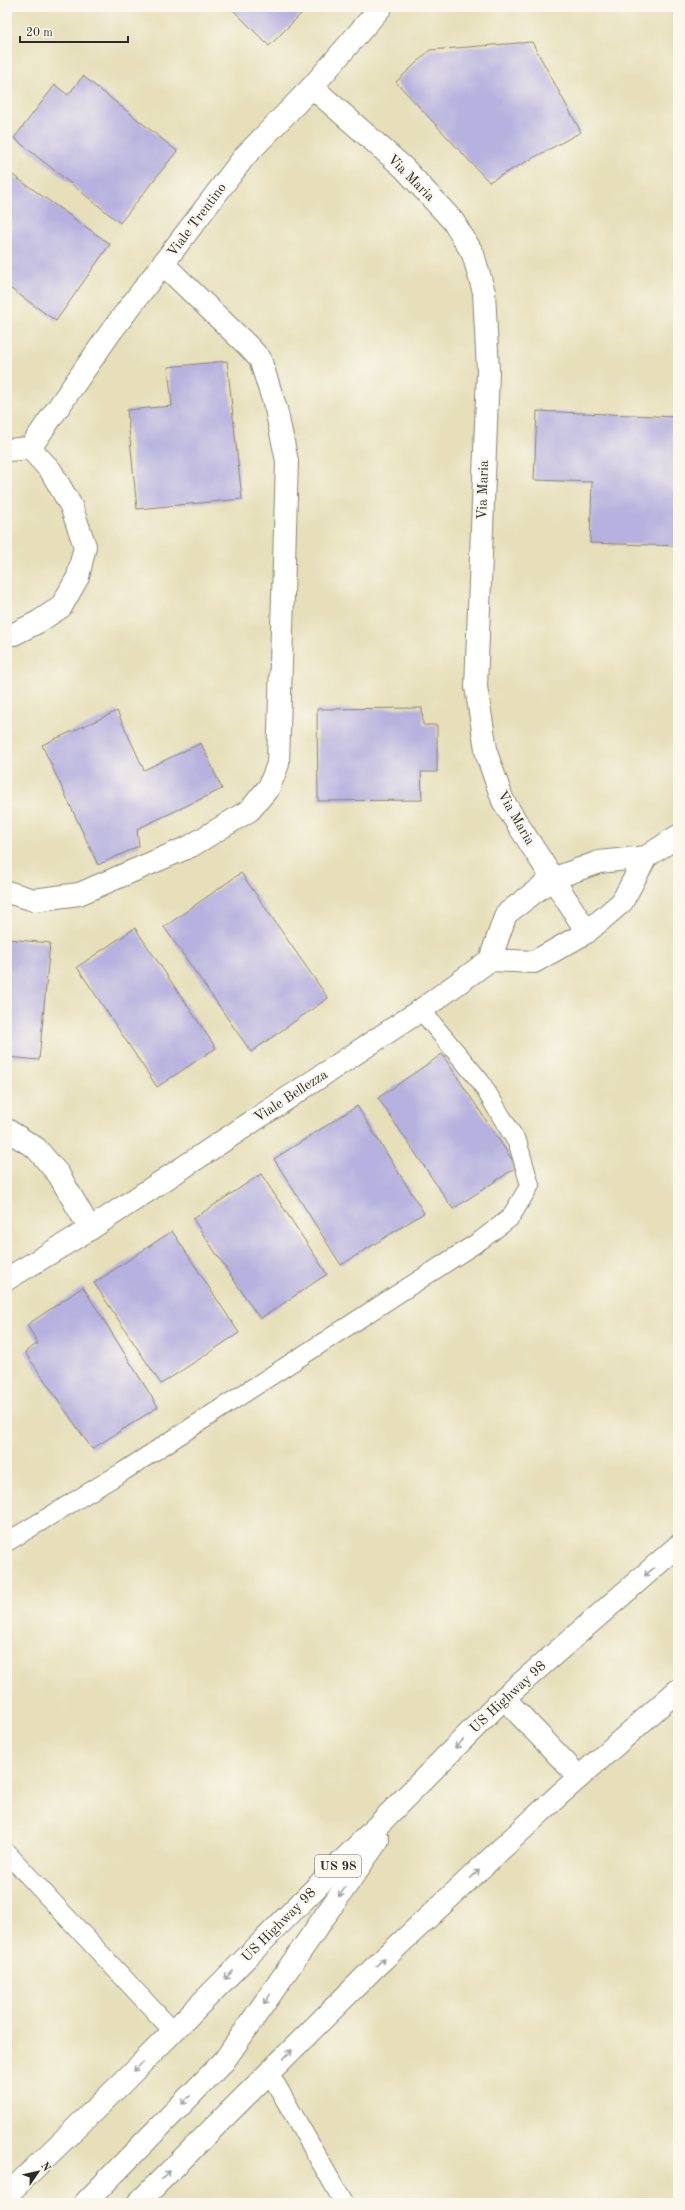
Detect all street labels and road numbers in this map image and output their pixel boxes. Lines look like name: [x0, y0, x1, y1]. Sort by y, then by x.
street label: Via Maria: [385, 152, 437, 204]
street label: Viale Trentino: [165, 181, 229, 259]
street label: Via Maria: [475, 460, 491, 520]
street label: Via Maria: [495, 789, 537, 848]
street label: Viale Bellezza: [252, 1067, 330, 1125]
street label: US Highway 98: [467, 1658, 549, 1736]
road number: US 98: [315, 1855, 361, 1877]
street label: US Highway 98: [239, 1885, 319, 1965]

